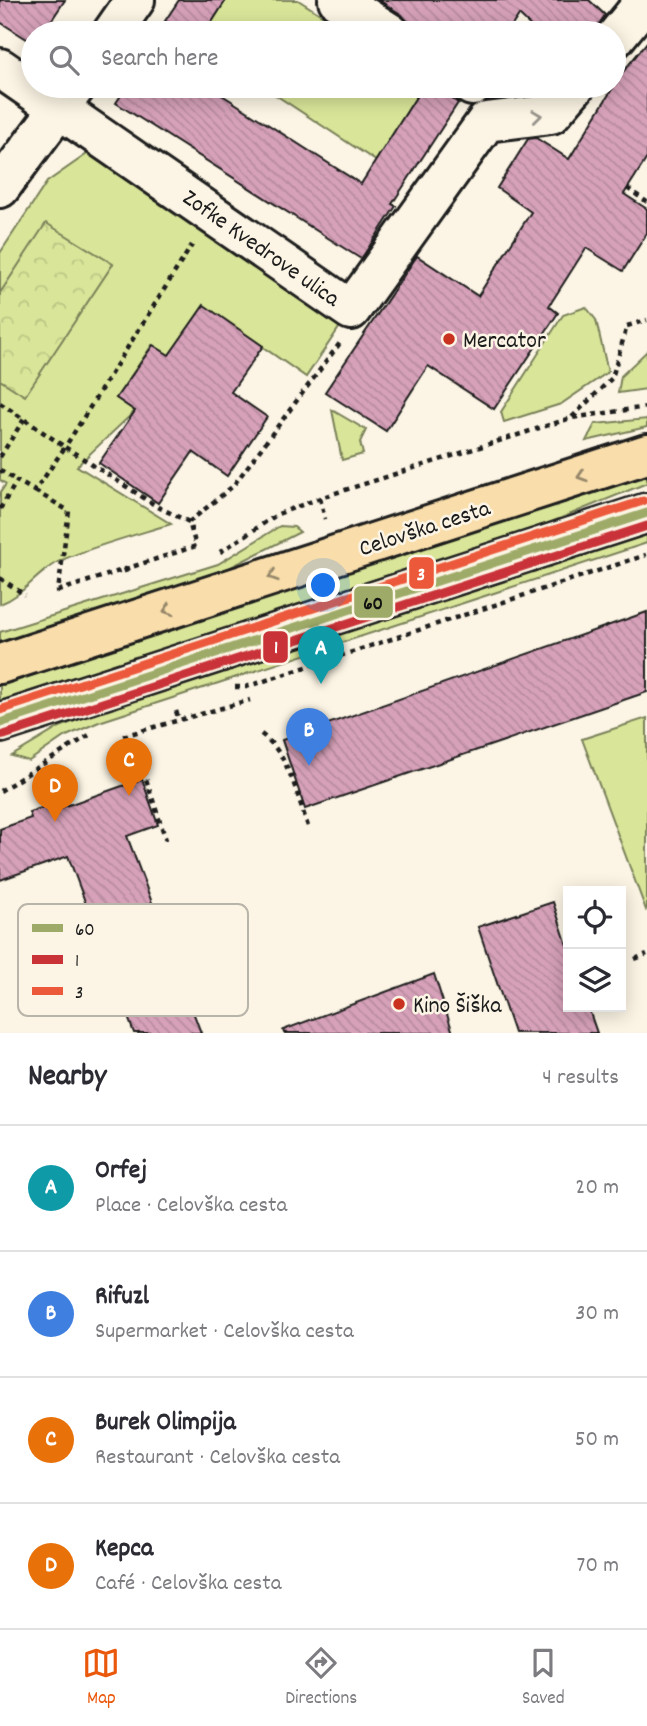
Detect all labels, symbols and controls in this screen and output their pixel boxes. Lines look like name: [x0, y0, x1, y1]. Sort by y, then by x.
search box: [21, 21, 626, 98]
icon: search: [45, 41, 83, 79]
text: Search here: [101, 41, 219, 78]
one-way arrow: [532, 109, 543, 124]
street label: Zofke Kvedrove ulica: [175, 182, 347, 317]
place label: Mercator: [463, 325, 546, 359]
marker: Mercator: [441, 331, 457, 347]
one-way arrow: [577, 468, 589, 482]
street label: Celovška cesta: [355, 492, 496, 567]
line badge: 3: [408, 556, 435, 590]
text: 3: [417, 563, 425, 590]
one-way arrow: [267, 568, 279, 582]
your location: [306, 568, 340, 602]
line badge: 60: [353, 585, 394, 619]
text: 60: [363, 592, 383, 619]
one-way arrow: [163, 602, 175, 616]
pin: A: [298, 626, 344, 684]
line badge: 1: [262, 630, 289, 664]
text: 1: [274, 636, 278, 663]
pin: B: [286, 708, 332, 766]
pin: C: [106, 738, 152, 796]
pin: D: [32, 764, 78, 822]
map controls: [563, 886, 626, 1012]
button: locate: [563, 886, 626, 949]
legend: [18, 904, 248, 1016]
text: 60: [75, 918, 95, 945]
text: 1: [75, 949, 79, 976]
button: layers: [563, 949, 626, 1012]
text: 3: [75, 981, 83, 1008]
place label: Kino Šiška: [413, 990, 502, 1024]
marker: Kino Šiška: [391, 996, 407, 1012]
text: Nearby: [28, 1057, 106, 1100]
text: 4 results: [542, 1062, 619, 1095]
text: Orfej: [95, 1153, 147, 1190]
text: A: [45, 1172, 57, 1205]
text: 20 m: [575, 1172, 619, 1205]
text: Place · Celovška cesta: [95, 1190, 287, 1223]
text: Rifuzl: [95, 1279, 149, 1316]
text: B: [46, 1298, 56, 1331]
text: 30 m: [575, 1298, 619, 1331]
text: Supermarket · Celovška cesta: [95, 1316, 354, 1349]
text: Burek Olimpija: [95, 1405, 236, 1442]
text: C: [45, 1424, 57, 1457]
text: 50 m: [575, 1424, 619, 1457]
text: Restaurant · Celovška cesta: [95, 1442, 340, 1475]
text: Kepca: [95, 1531, 153, 1568]
text: D: [45, 1550, 57, 1583]
text: 70 m: [577, 1550, 619, 1583]
text: Café · Celovška cesta: [95, 1568, 281, 1601]
tab: Map: [82, 1644, 120, 1713]
tab: Directions: [285, 1644, 357, 1713]
tab: Saved: [522, 1644, 565, 1713]

